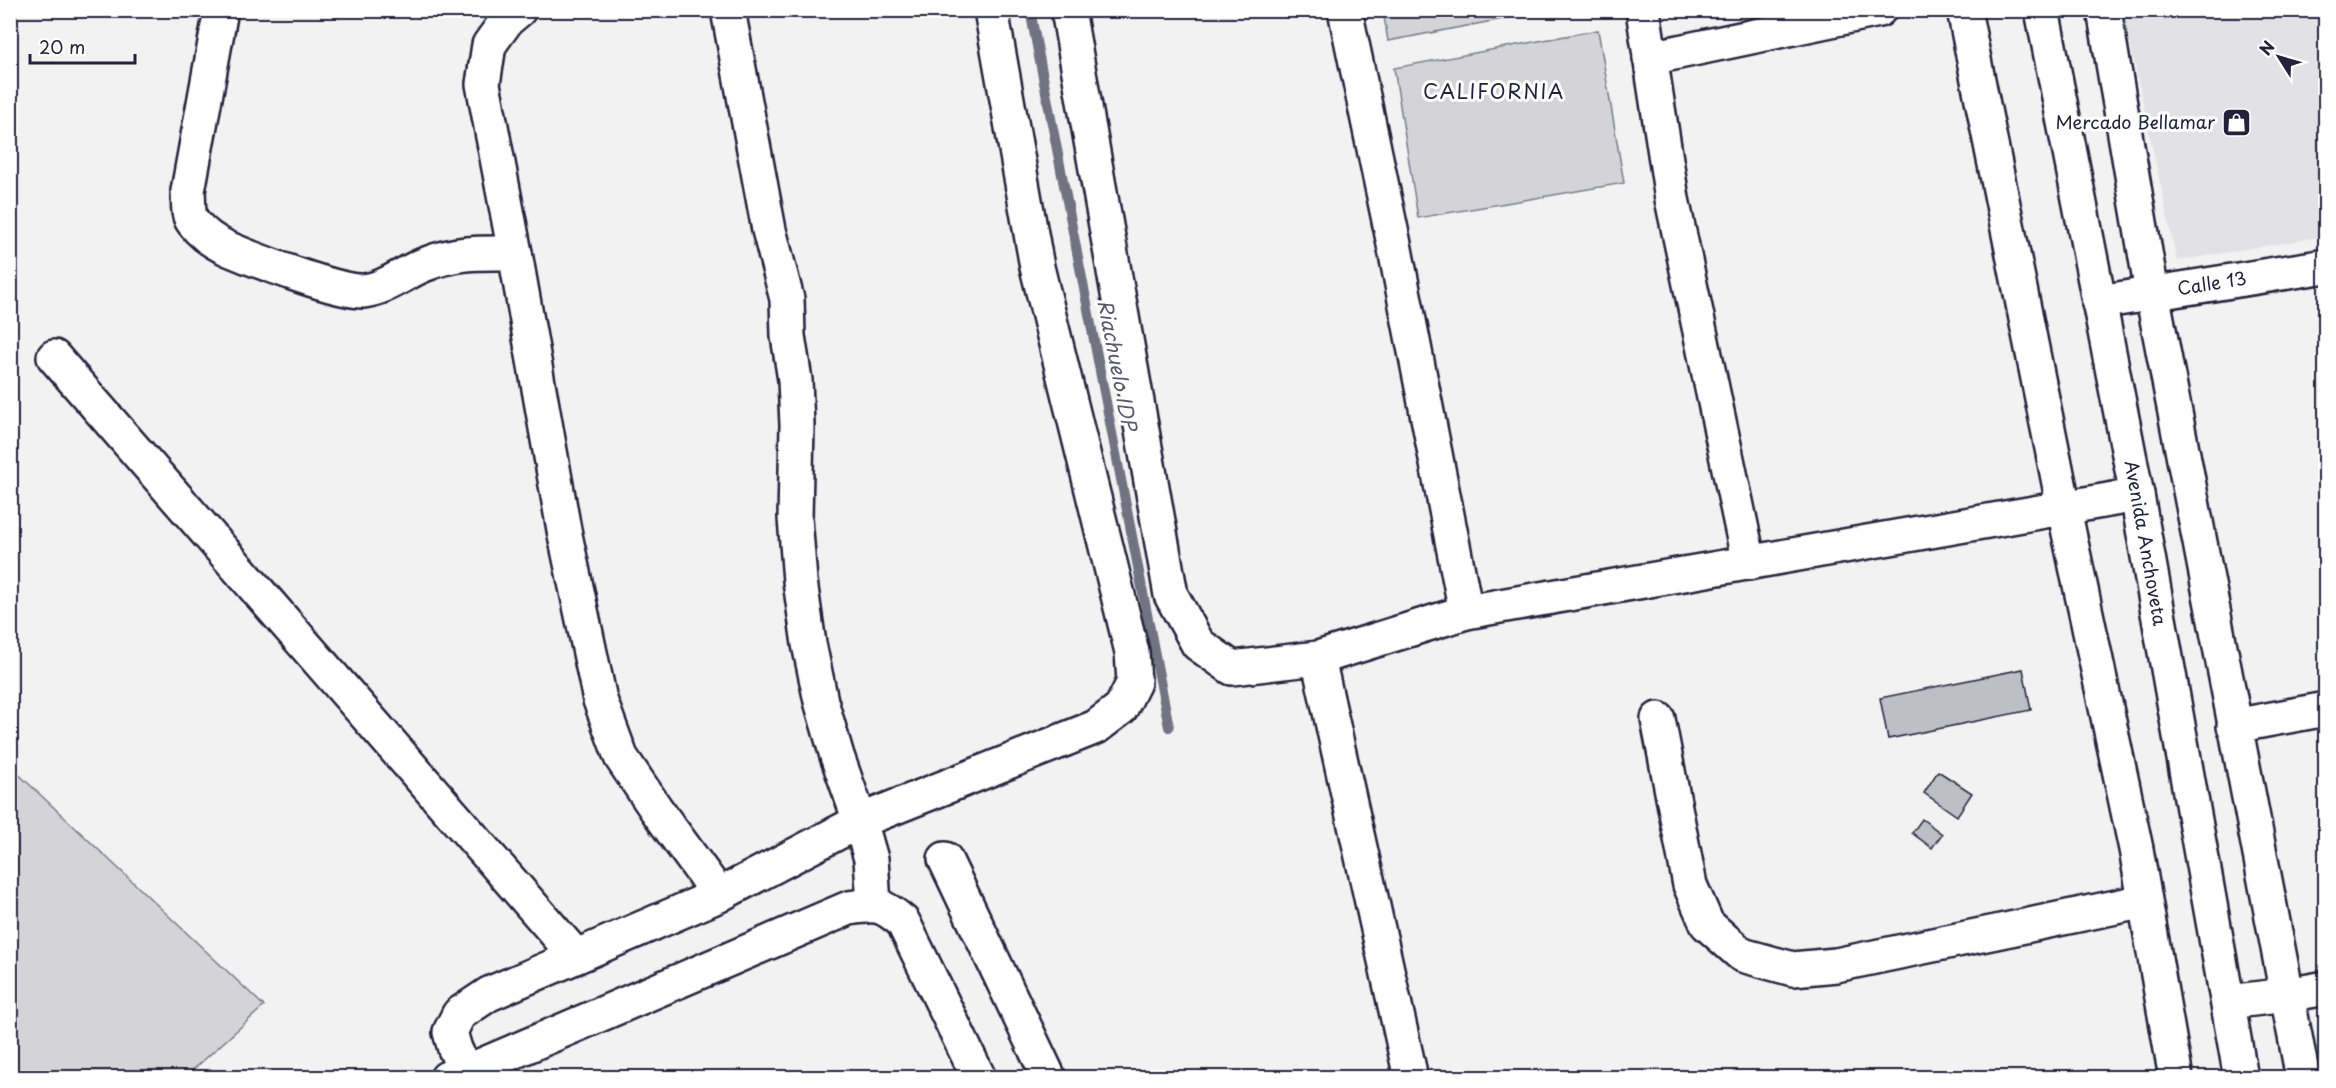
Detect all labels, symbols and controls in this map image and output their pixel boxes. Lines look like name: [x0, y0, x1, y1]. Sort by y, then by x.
scale bar: [30, 27, 135, 65]
north arrow: [2249, 27, 2309, 87]
text: 20 m: [39, 33, 85, 60]
text: N: [2253, 35, 2280, 60]
district label: CALIFORNIA: [1423, 76, 1565, 106]
shop icon: Mercado Bellamar: [2220, 107, 2252, 139]
place label: Mercado Bellamar: [2055, 108, 2216, 135]
street label: Calle 13: [2175, 264, 2248, 301]
water label: Riachuelo IDP: [1091, 297, 1146, 435]
street label: Avenida Anchoveta: [2119, 458, 2174, 628]

